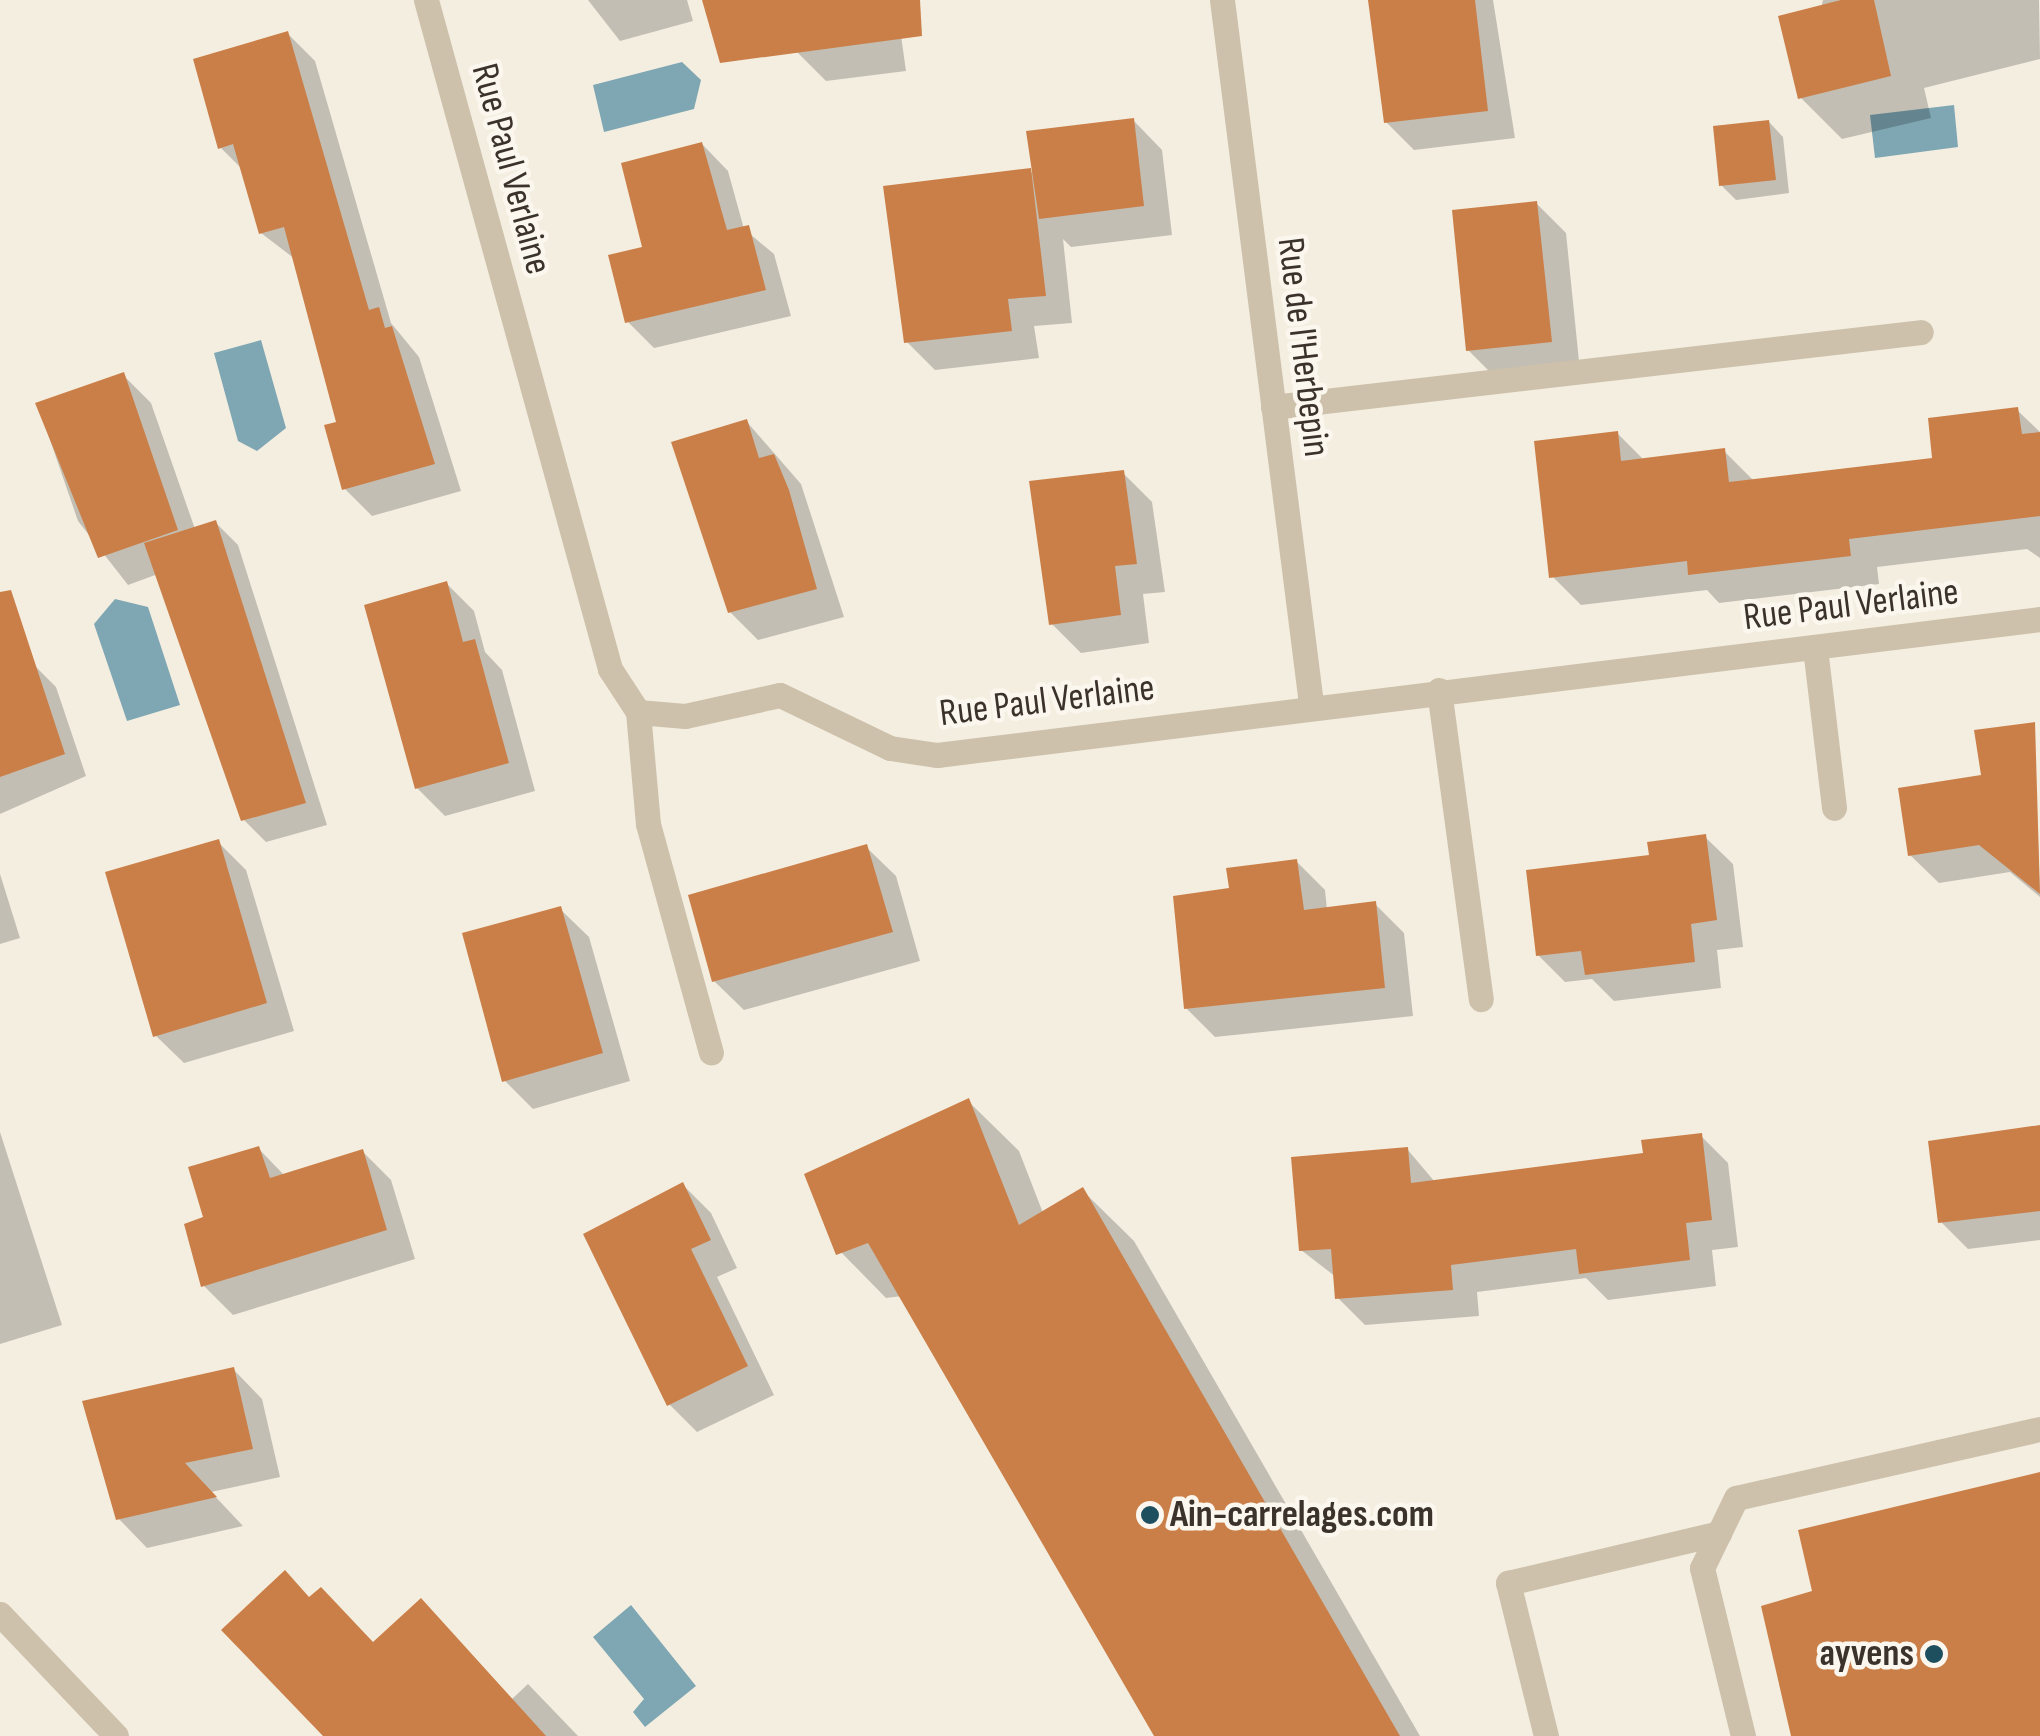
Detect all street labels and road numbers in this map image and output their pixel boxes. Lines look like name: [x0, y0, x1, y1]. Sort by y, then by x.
street label: Rue Paul Verlaine: [461, 59, 561, 279]
street label: Rue de l'Herbepin: [1267, 235, 1339, 459]
street label: Rue Paul Verlaine: [1741, 569, 1961, 641]
street label: Rue Paul Verlaine: [937, 665, 1157, 737]

